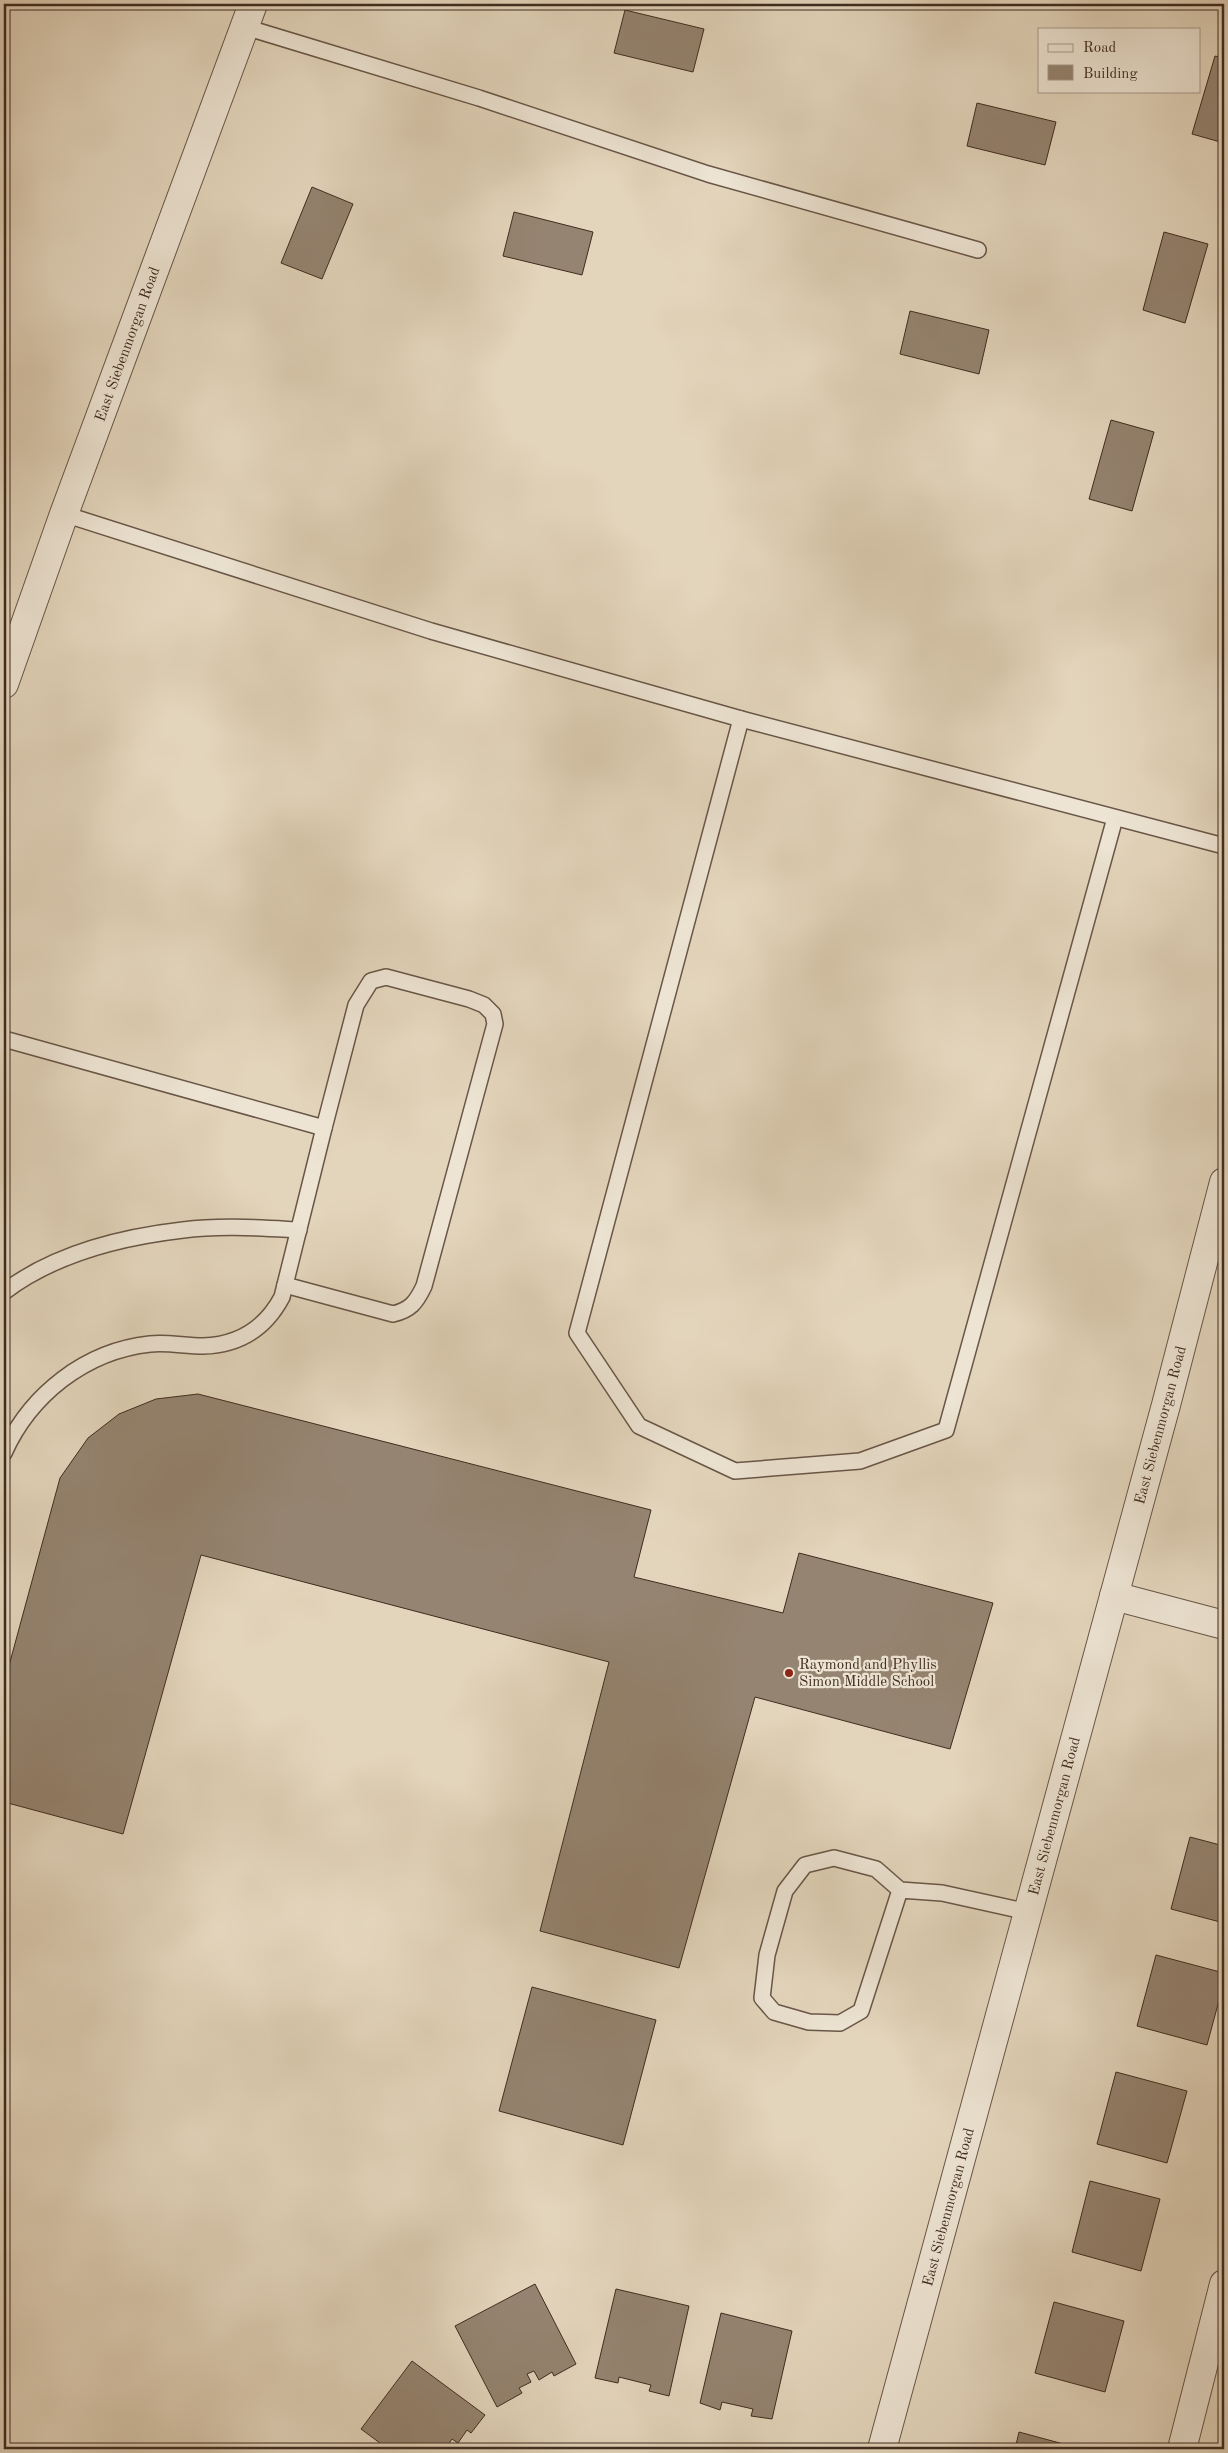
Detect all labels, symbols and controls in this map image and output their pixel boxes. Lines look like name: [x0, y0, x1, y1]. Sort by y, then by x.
legend: [1038, 28, 1200, 92]
text: Road: [1083, 41, 1117, 56]
text: Building: [1083, 67, 1138, 82]
street label: East Siebenmorgan Road: [93, 265, 163, 424]
street label: East Siebenmorgan Road: [1133, 1344, 1190, 1506]
place label: Raymond and Phyllis Simon Middle School: [799, 1658, 937, 1690]
marker: Raymond and Phyllis Simon Middle School: [783, 1667, 795, 1679]
street label: East Siebenmorgan Road: [1027, 1735, 1084, 1897]
street label: East Siebenmorgan Road: [921, 2126, 978, 2288]

